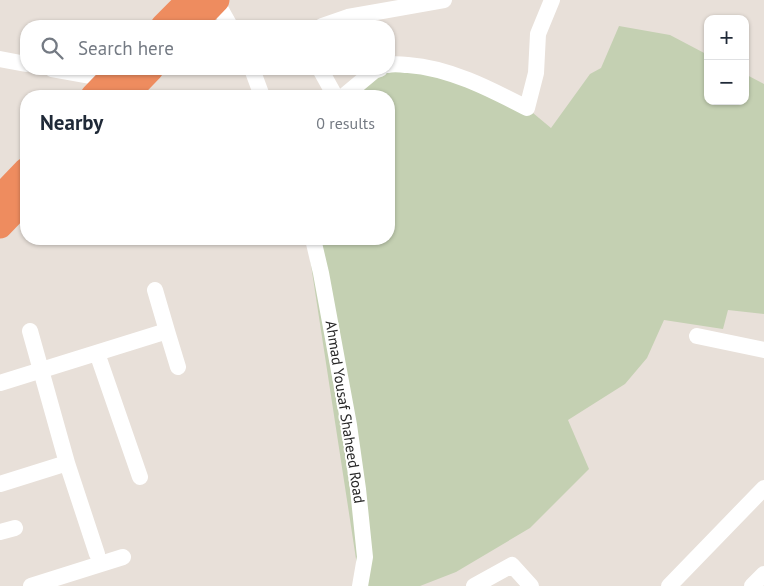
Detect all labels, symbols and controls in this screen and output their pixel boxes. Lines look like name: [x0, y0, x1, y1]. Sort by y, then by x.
map controls: [704, 15, 749, 105]
button: +: [704, 15, 749, 60]
search box: [20, 20, 395, 75]
icon: search: [38, 34, 66, 62]
text: Search here: [78, 36, 174, 60]
button: −: [704, 60, 749, 105]
text: Nearby: [40, 109, 103, 136]
text: 0 results: [316, 113, 375, 133]
street label: Ahmad Yousaf Shaheed Road: [322, 319, 369, 505]

